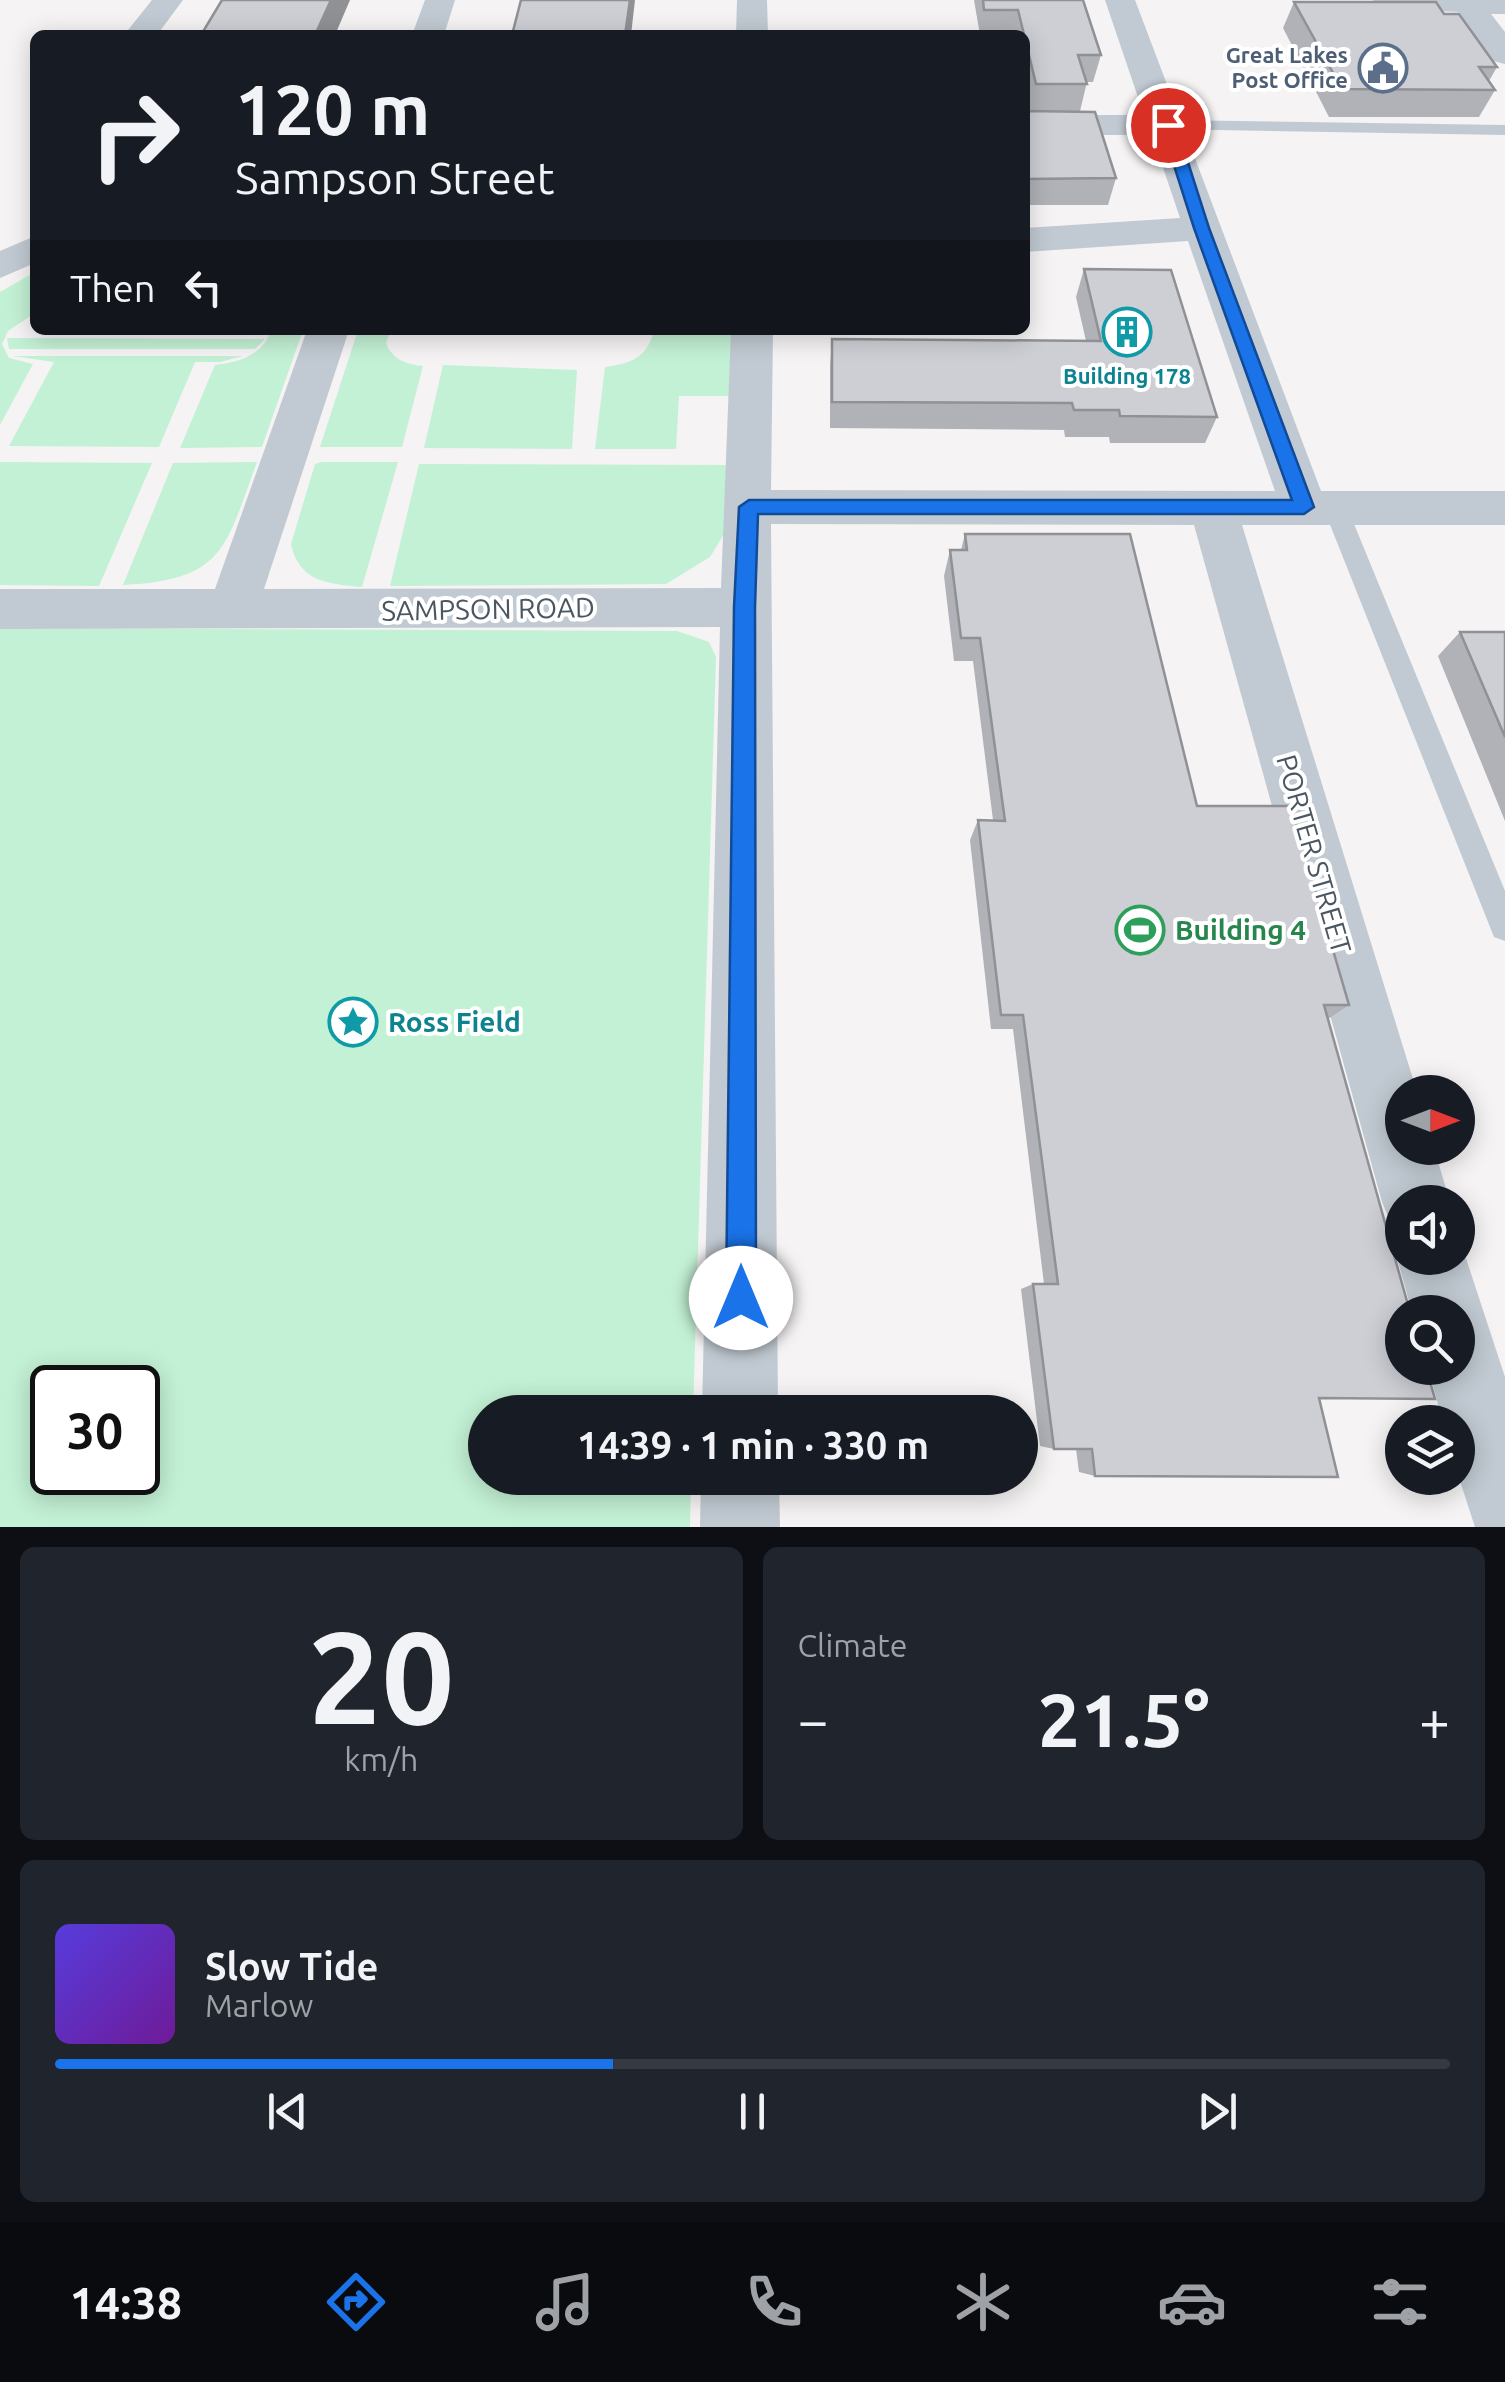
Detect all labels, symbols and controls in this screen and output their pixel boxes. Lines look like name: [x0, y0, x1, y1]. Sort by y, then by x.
place label: Great Lakes Post Office: [1226, 42, 1348, 92]
public building icon: Great Lakes Post Office: [1357, 42, 1409, 94]
icon: right: [70, 70, 200, 200]
text: 120 m: [235, 70, 430, 148]
pin: [1126, 83, 1211, 168]
icon: arrive: [1141, 98, 1196, 153]
text: Sampson Street: [235, 152, 554, 203]
icon: left: [176, 260, 231, 315]
text: Then: [70, 267, 156, 309]
building icon: Building 178: [1101, 306, 1153, 358]
place label: Building 178: [1063, 363, 1191, 388]
street label: SAMPSON ROAD: [381, 591, 595, 626]
street label: PORTER STREET: [1271, 751, 1358, 957]
sports icon: Building 4: [1114, 904, 1166, 956]
place label: Building 4: [1175, 914, 1306, 945]
place icon: Ross Field: [327, 996, 379, 1048]
place label: Ross Field: [388, 1006, 521, 1037]
north arrow: [1385, 1075, 1475, 1165]
map controls: [1385, 1075, 1475, 1495]
button: sound: [1385, 1185, 1475, 1275]
position arrow: [689, 1246, 793, 1350]
button: search: [1385, 1295, 1475, 1385]
speed limit sign: 30: [30, 1365, 160, 1495]
button: layers: [1385, 1405, 1475, 1495]
text: 14:39 · 1 min · 330 m: [577, 1424, 929, 1466]
text: 20: [308, 1603, 455, 1749]
text: Climate: [798, 1627, 908, 1663]
text: 21.5°: [1038, 1677, 1210, 1761]
text: −: [798, 1689, 829, 1750]
text: +: [1419, 1689, 1450, 1750]
text: km/h: [344, 1741, 418, 1777]
text: Slow Tide: [205, 1945, 378, 1987]
text: Marlow: [205, 1987, 313, 2023]
icon: previous: [260, 2084, 315, 2139]
icon: pause: [725, 2084, 780, 2139]
icon: next: [1190, 2084, 1245, 2139]
icon: directions: [321, 2267, 391, 2337]
icon: music: [530, 2267, 600, 2337]
icon: phone: [739, 2267, 809, 2337]
icon: climate: [948, 2267, 1018, 2337]
icon: car: [1157, 2267, 1227, 2337]
icon: filters: [1365, 2267, 1435, 2337]
text: 14:38: [69, 2277, 182, 2328]

